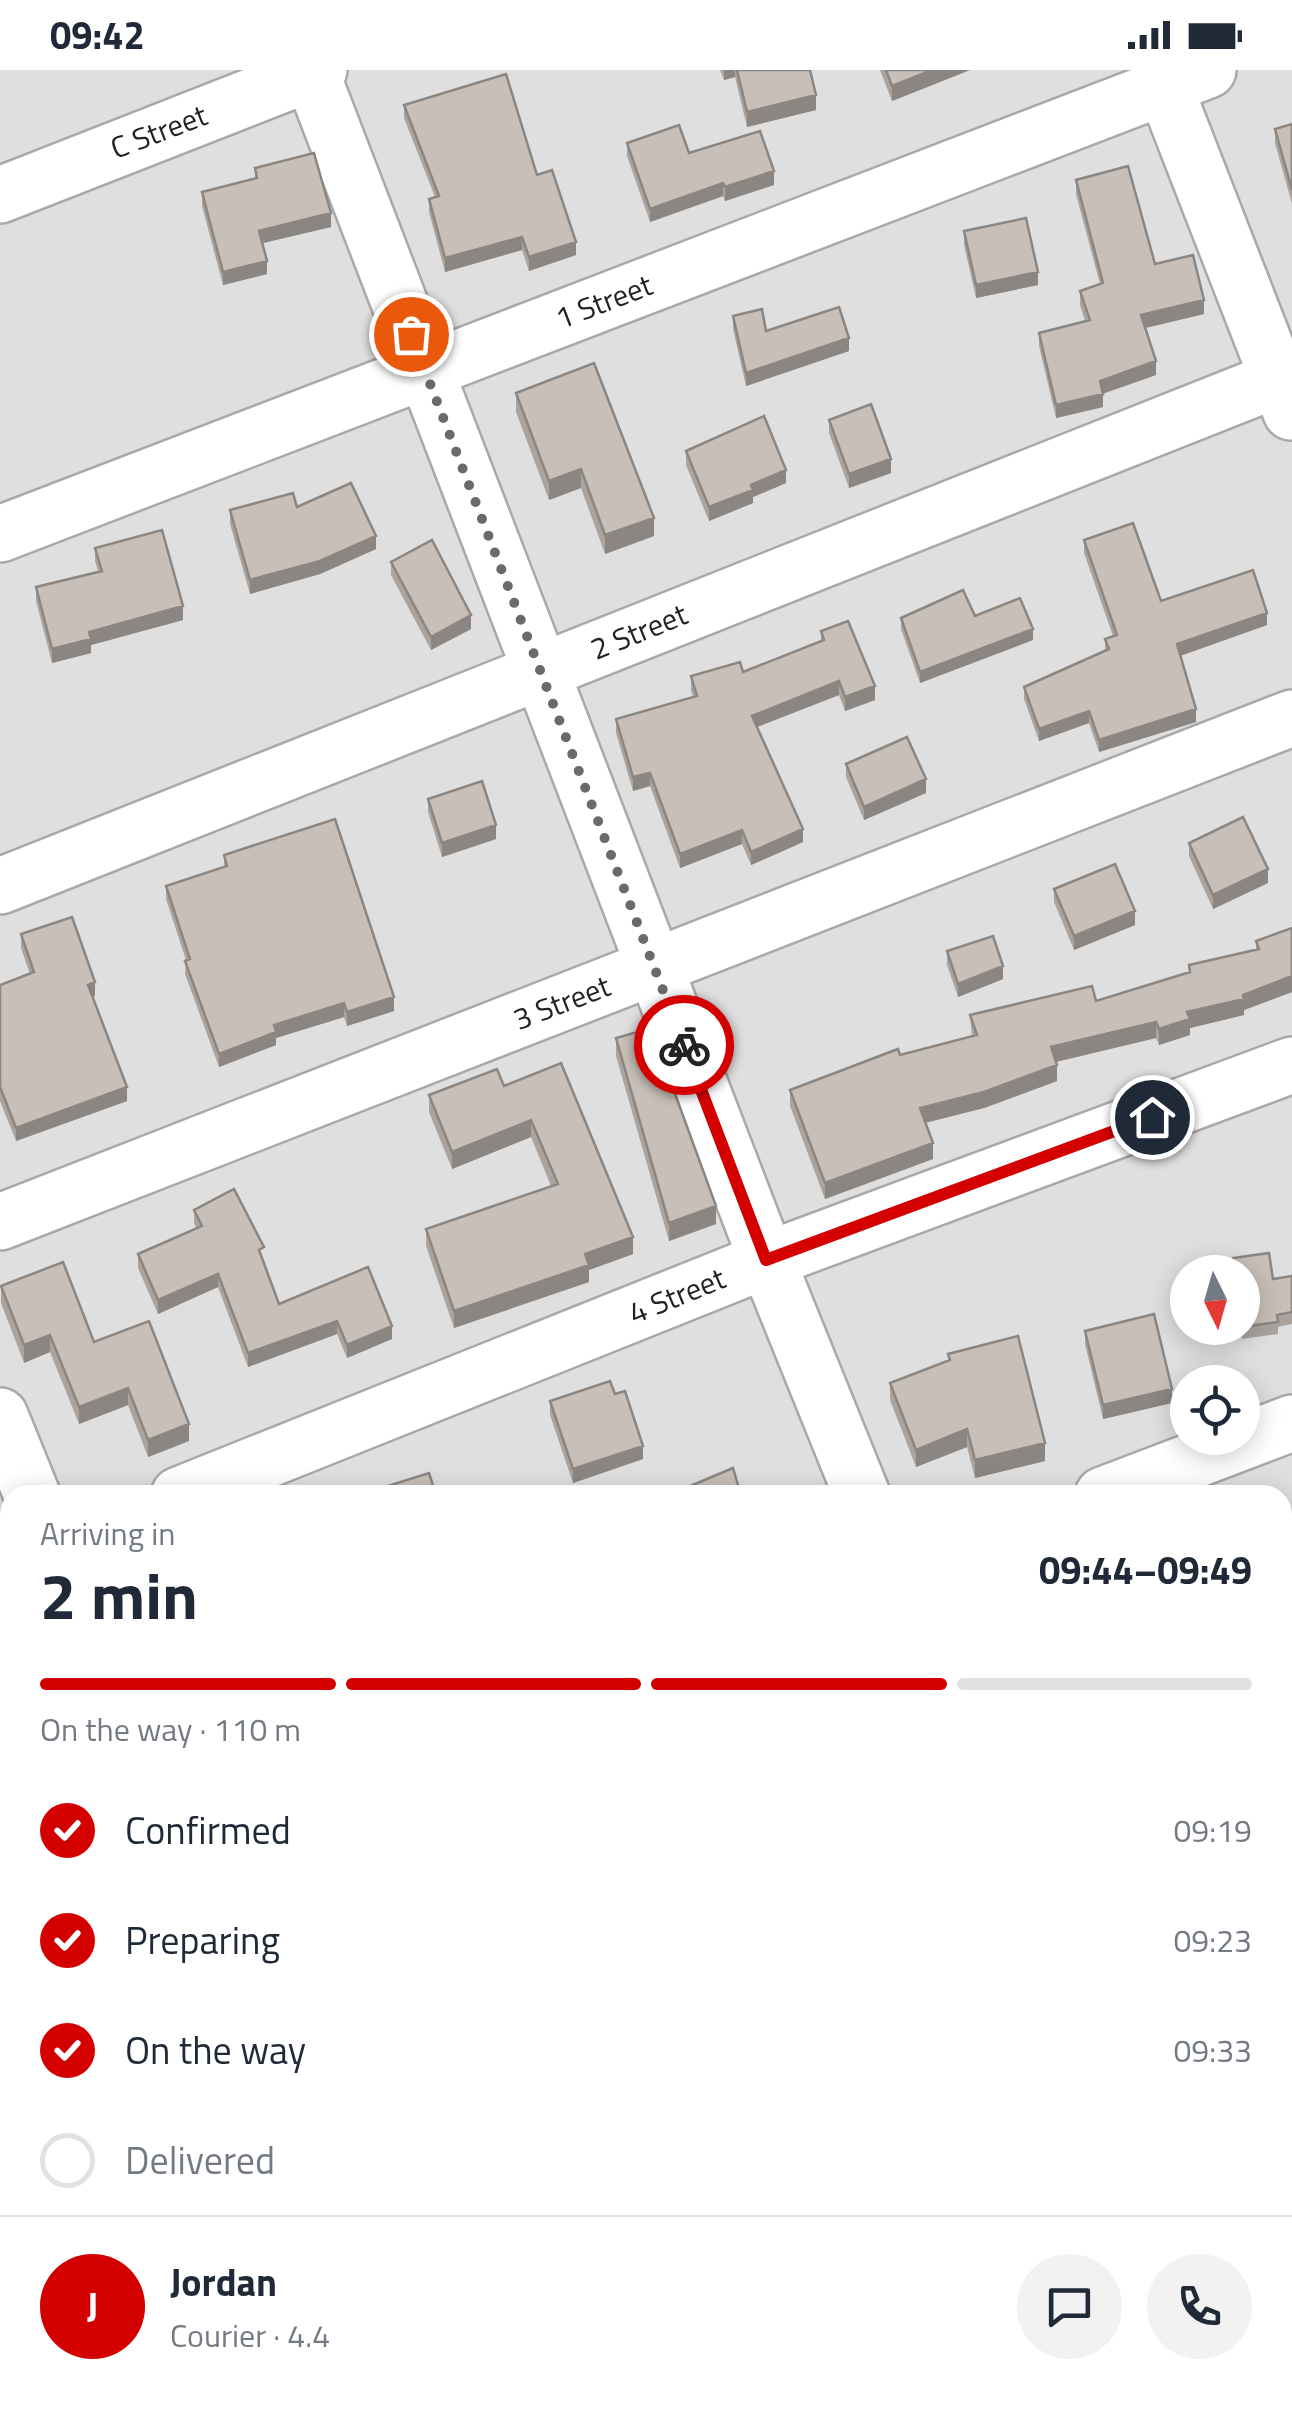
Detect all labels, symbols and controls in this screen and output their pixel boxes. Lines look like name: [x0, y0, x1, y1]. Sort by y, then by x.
text: 09:42: [50, 6, 145, 64]
street label: C Street: [104, 91, 214, 171]
street label: 1 Street: [548, 261, 659, 341]
pin: [369, 292, 454, 377]
icon: bag: [384, 307, 439, 362]
street label: 2 Street: [583, 591, 694, 671]
street label: 3 Street: [506, 962, 617, 1042]
courier: [634, 995, 734, 1095]
icon: bike: [657, 1018, 712, 1073]
pin: [1110, 1075, 1195, 1160]
icon: home: [1125, 1090, 1180, 1145]
street label: 4 Street: [621, 1255, 732, 1335]
north arrow: [1170, 1255, 1260, 1345]
map controls: [1170, 1255, 1260, 1455]
button: locate: [1170, 1365, 1260, 1455]
text: Arriving in: [40, 1509, 176, 1557]
text: 09:44–09:49: [1039, 1541, 1252, 1599]
text: 2 min: [40, 1545, 198, 1644]
text: On the way · 110 m: [40, 1705, 301, 1753]
text: Confirmed: [125, 1801, 291, 1859]
icon: check: [40, 1803, 95, 1858]
text: 09:19: [1173, 1806, 1252, 1854]
text: Preparing: [125, 1911, 280, 1969]
icon: check: [40, 1913, 95, 1968]
text: 09:23: [1173, 1916, 1252, 1964]
text: On the way: [125, 2021, 306, 2079]
icon: check: [40, 2023, 95, 2078]
text: 09:33: [1173, 2026, 1252, 2074]
text: Delivered: [125, 2131, 275, 2189]
text: Jordan: [170, 2253, 277, 2311]
button: chat: [1017, 2254, 1122, 2359]
button: phone: [1147, 2254, 1252, 2359]
text: J: [87, 2277, 98, 2335]
text: Courier · 4.4: [170, 2311, 330, 2359]

